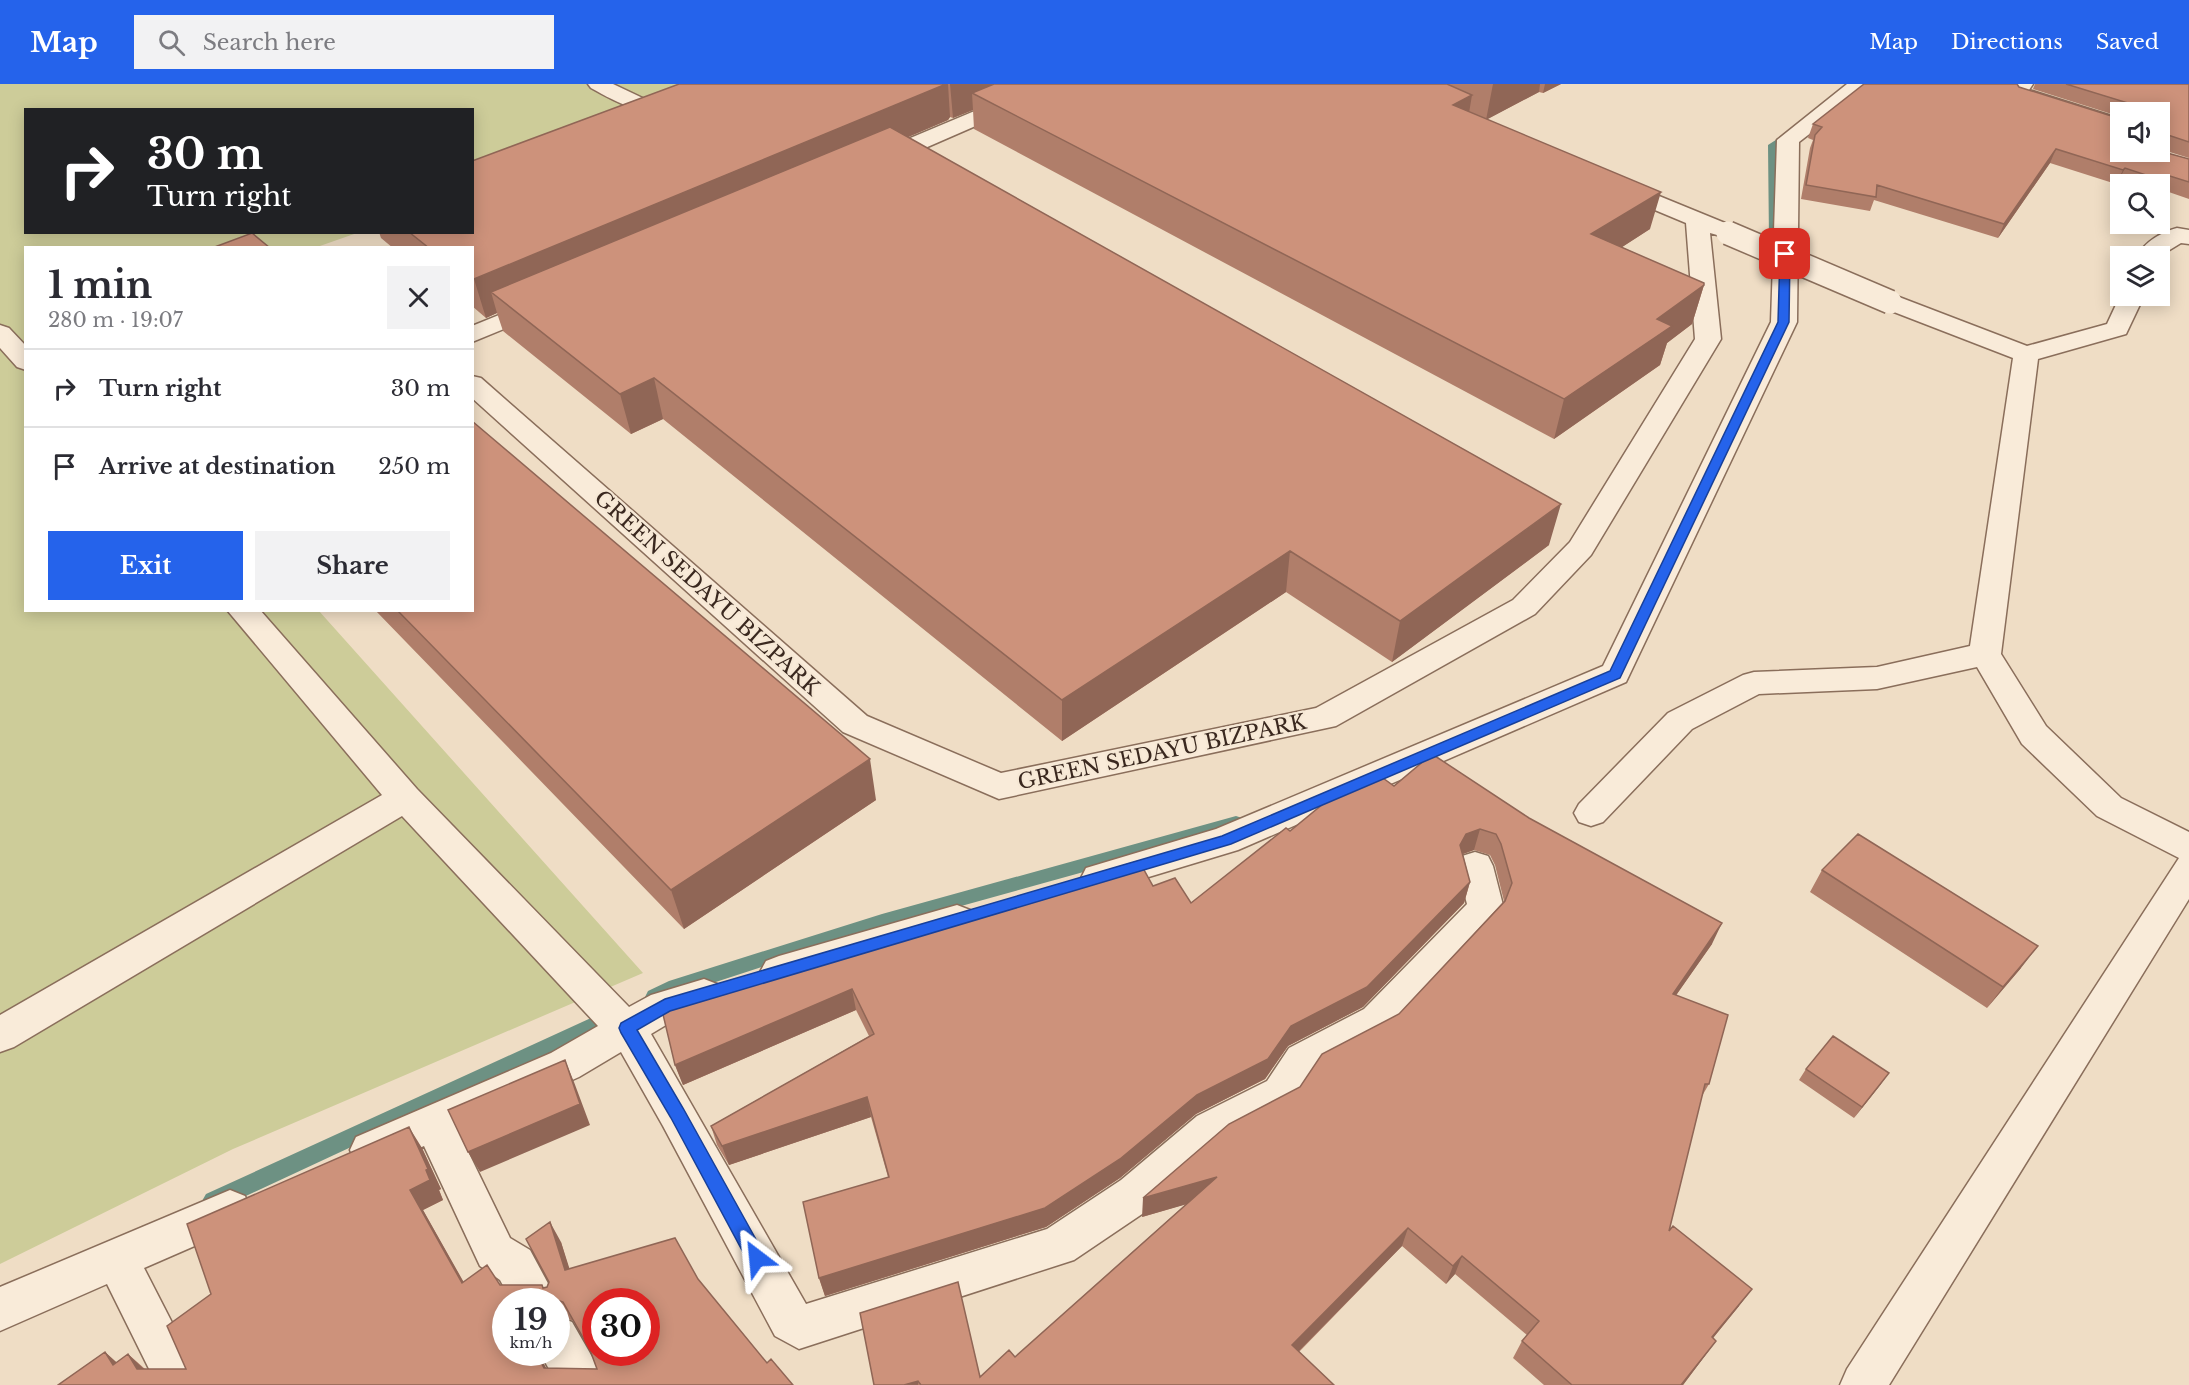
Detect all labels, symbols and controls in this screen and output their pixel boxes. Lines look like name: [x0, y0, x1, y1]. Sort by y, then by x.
search box: [134, 15, 554, 69]
text: Map: [30, 25, 98, 60]
icon: search: [155, 26, 188, 59]
text: Search here: [203, 29, 336, 56]
text: Map: [1869, 29, 1918, 55]
text: Directions: [1951, 29, 2063, 55]
text: Saved: [2096, 29, 2159, 55]
map controls: [2110, 102, 2170, 306]
button: sound: [2110, 102, 2170, 162]
text: 30 m: [147, 128, 263, 180]
icon: right: [48, 132, 126, 210]
button: search: [2110, 174, 2170, 234]
text: Turn right: [147, 180, 291, 213]
pin: [1759, 228, 1810, 279]
icon: arrive: [1768, 237, 1801, 270]
button: layers: [2110, 246, 2170, 306]
text: 1 min: [48, 263, 152, 308]
button: close: [387, 266, 450, 329]
text: 280 m · 19:07: [48, 308, 183, 332]
icon: right: [48, 372, 81, 405]
text: Turn right: [99, 375, 221, 402]
text: 30 m: [391, 375, 450, 402]
icon: arrive: [48, 450, 81, 483]
text: Arrive at destination: [99, 453, 336, 480]
text: 250 m: [378, 453, 450, 480]
street label: GREEN SEDAYU BIZPARK: [589, 485, 826, 702]
button: Exit: [48, 531, 243, 600]
button: Share: [255, 531, 450, 600]
street label: GREEN SEDAYU BIZPARK: [1015, 709, 1309, 795]
position arrow: [725, 1226, 789, 1290]
speed limit sign: 30: [582, 1288, 660, 1366]
text: 19: [514, 1301, 548, 1338]
text: km/h: [510, 1333, 552, 1352]

